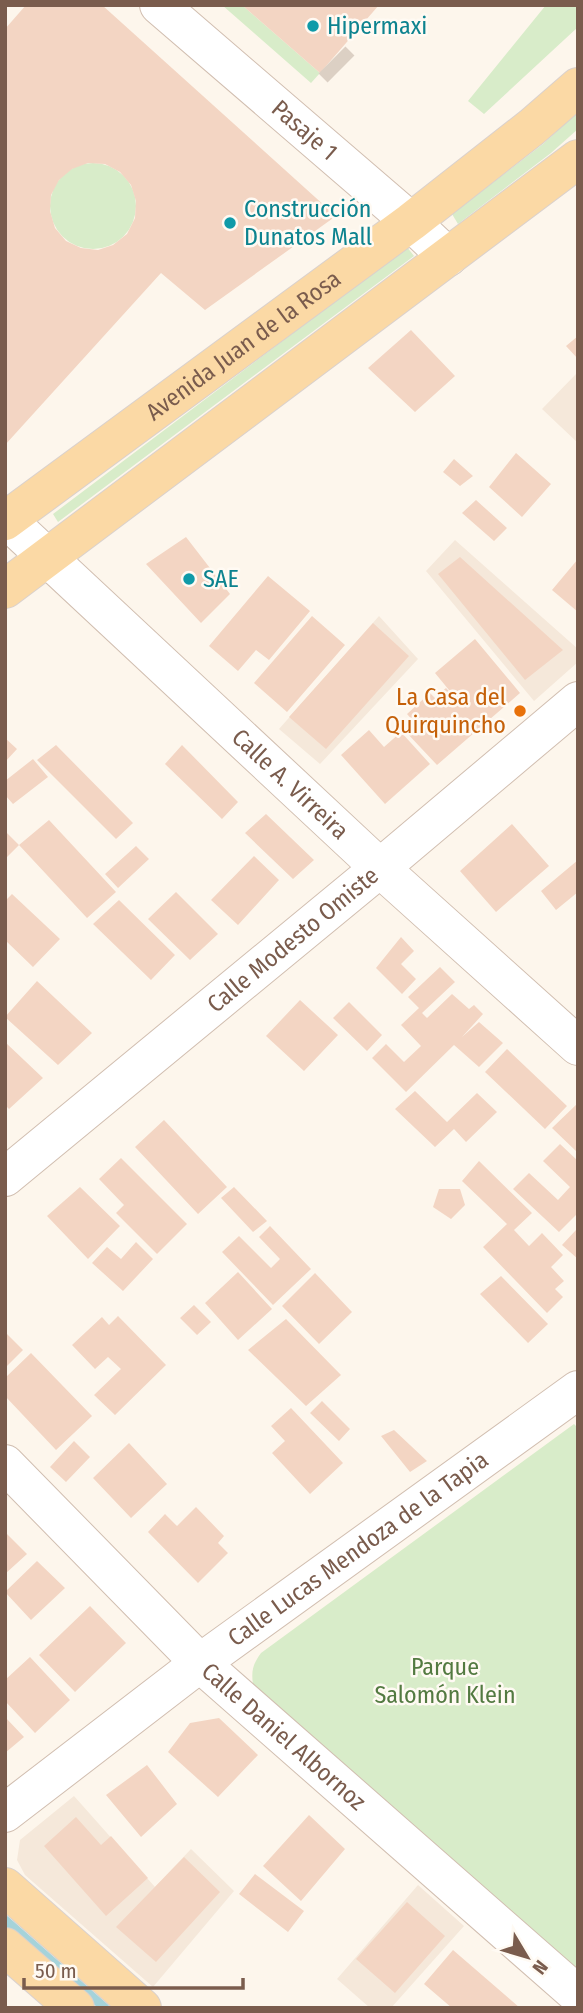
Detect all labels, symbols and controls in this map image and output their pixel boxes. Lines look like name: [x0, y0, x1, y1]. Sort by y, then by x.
place label: Hipermaxi: [327, 12, 427, 40]
marker: Hipermaxi: [305, 18, 321, 34]
street label: Pasaje 1: [266, 94, 343, 166]
place label: Construcción Dunatos Mall: [244, 195, 372, 251]
marker: Construcción Dunatos Mall: [222, 215, 238, 231]
street label: Avenida Juan de la Rosa: [141, 265, 346, 426]
place label: SAE: [203, 565, 239, 593]
marker: SAE: [181, 571, 197, 587]
place label: La Casa del Quirquincho: [385, 683, 506, 739]
marker: La Casa del Quirquincho: [512, 703, 528, 719]
street label: Calle A. Virreira: [226, 723, 354, 845]
street label: Calle Modesto Omiste: [202, 861, 384, 1018]
street label: Calle Lucas Mendoza de la Tapia: [223, 1446, 493, 1652]
park label: Parque Salomón Klein: [374, 1653, 516, 1709]
street label: Calle Daniel Albornoz: [196, 1657, 371, 1816]
north arrow: [492, 1922, 562, 1992]
scale bar: [24, 1946, 243, 1990]
text: N: [527, 1956, 553, 1979]
text: 50 m: [35, 1958, 77, 1984]

